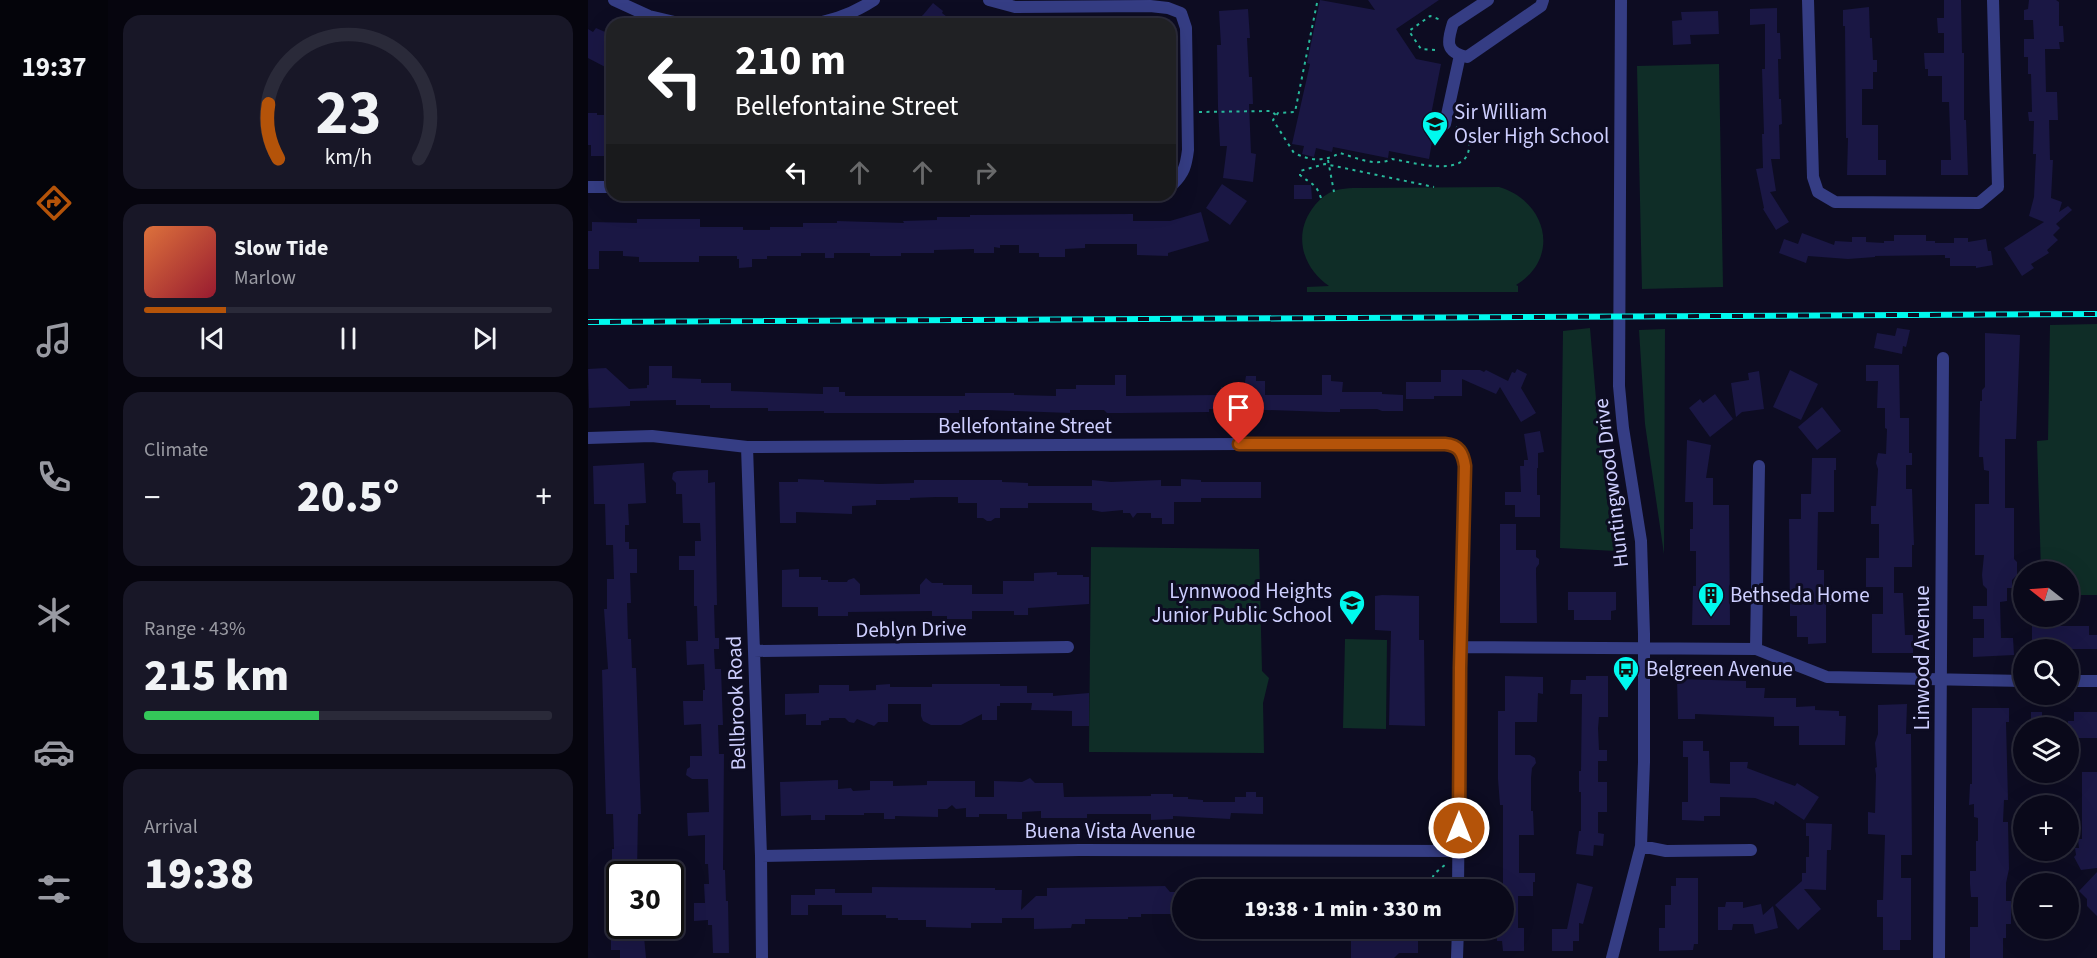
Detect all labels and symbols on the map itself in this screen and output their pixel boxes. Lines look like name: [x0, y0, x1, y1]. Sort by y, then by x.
place label: Sir William Osler High School: [1454, 97, 1609, 151]
school or university icon: Sir William Osler High School: [1420, 109, 1450, 147]
pin: [1213, 382, 1264, 444]
street label: Huntingwood Drive: [1586, 397, 1636, 569]
street label: Bellefontaine Street: [938, 411, 1112, 441]
north arrow: [2013, 561, 2079, 627]
place label: Lynnwood Heights Junior Public School: [1151, 576, 1332, 630]
building icon: Bethseda Home: [1696, 580, 1726, 618]
place label: Bethseda Home: [1730, 580, 1870, 610]
street label: Linwood Avenue: [1907, 585, 1937, 731]
school or university icon: Lynnwood Heights Junior Public School: [1337, 588, 1367, 626]
street label: Deblyn Drive: [855, 613, 967, 645]
street label: Bellbrook Road: [719, 635, 753, 771]
bus stop icon: Belgreen Avenue: [1611, 654, 1641, 692]
place label: Belgreen Avenue: [1646, 654, 1793, 684]
position arrow: [1427, 796, 1491, 860]
street label: Buena Vista Avenue: [1025, 816, 1195, 846]
speed limit sign: 30: [606, 861, 684, 939]

